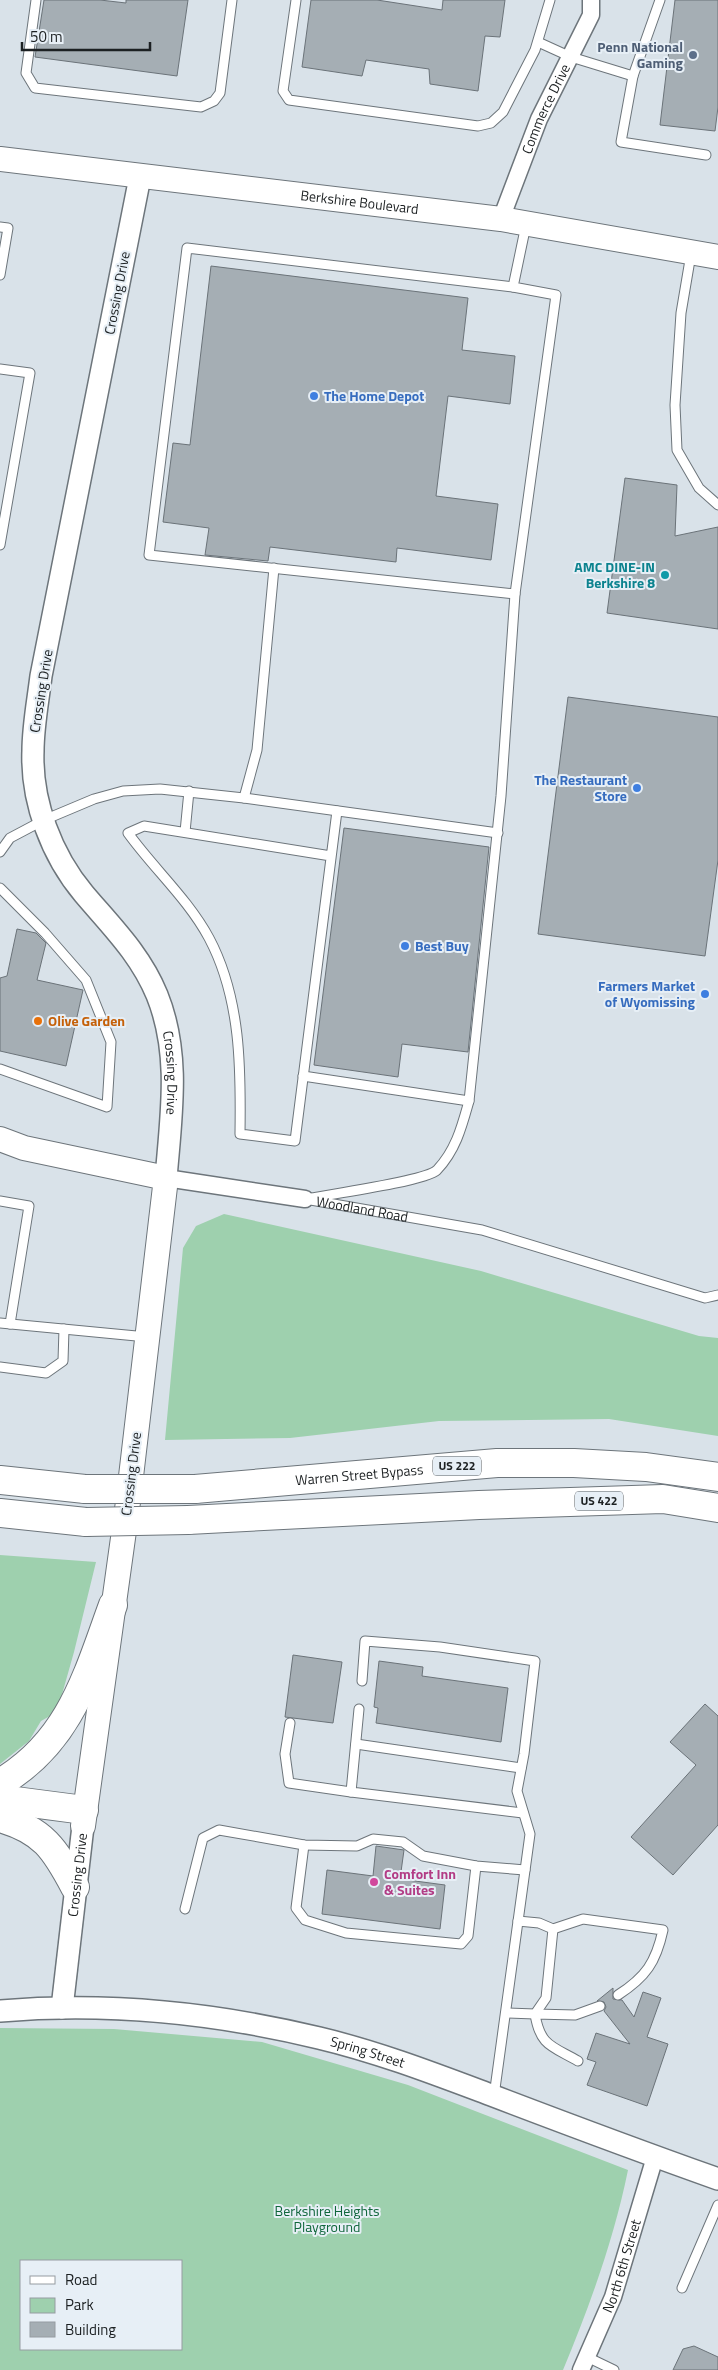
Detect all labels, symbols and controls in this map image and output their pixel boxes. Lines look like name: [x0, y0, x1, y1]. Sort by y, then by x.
scale bar: [22, 20, 150, 52]
text: 50 m: [30, 25, 63, 48]
place label: Penn National Gaming: [597, 36, 684, 73]
marker: Penn National Gaming: [687, 49, 699, 61]
street label: Commerce Drive: [516, 60, 575, 157]
street label: Berkshire Boulevard: [299, 184, 420, 219]
street label: Crossing Drive: [98, 250, 135, 336]
place label: The Home Depot: [324, 385, 424, 406]
marker: The Home Depot: [308, 390, 320, 402]
place label: AMC DINE-IN Berkshire 8: [574, 556, 655, 593]
marker: AMC DINE-IN Berkshire 8: [659, 569, 671, 581]
street label: Crossing Drive: [24, 648, 57, 734]
place label: The Restaurant Store: [534, 769, 627, 806]
marker: The Restaurant Store: [631, 782, 643, 794]
place label: Best Buy: [415, 935, 469, 956]
marker: Best Buy: [399, 940, 411, 952]
place label: Farmers Market of Wyomissing: [598, 975, 696, 1012]
marker: Farmers Market of Wyomissing: [699, 988, 711, 1000]
place label: Olive Garden: [48, 1010, 125, 1031]
marker: Olive Garden: [32, 1015, 44, 1027]
street label: Crossing Drive: [158, 1029, 183, 1115]
street label: Woodland Road: [315, 1190, 410, 1227]
street label: Crossing Drive: [115, 1431, 146, 1517]
road number: US 222: [433, 1456, 481, 1475]
street label: Warren Street Bypass: [294, 1458, 424, 1490]
road number: US 422: [575, 1492, 623, 1510]
street label: Crossing Drive: [62, 1832, 92, 1918]
place label: Comfort Inn & Suites: [384, 1863, 456, 1900]
marker: Comfort Inn & Suites: [368, 1876, 380, 1888]
street label: Spring Street: [328, 2030, 408, 2073]
park label: Berkshire Heights Playground: [275, 2200, 379, 2237]
street label: North 6th Street: [596, 2216, 646, 2316]
legend: [20, 2260, 182, 2350]
text: Road: [65, 2268, 97, 2291]
text: Park: [65, 2293, 94, 2316]
text: Building: [65, 2318, 116, 2341]

